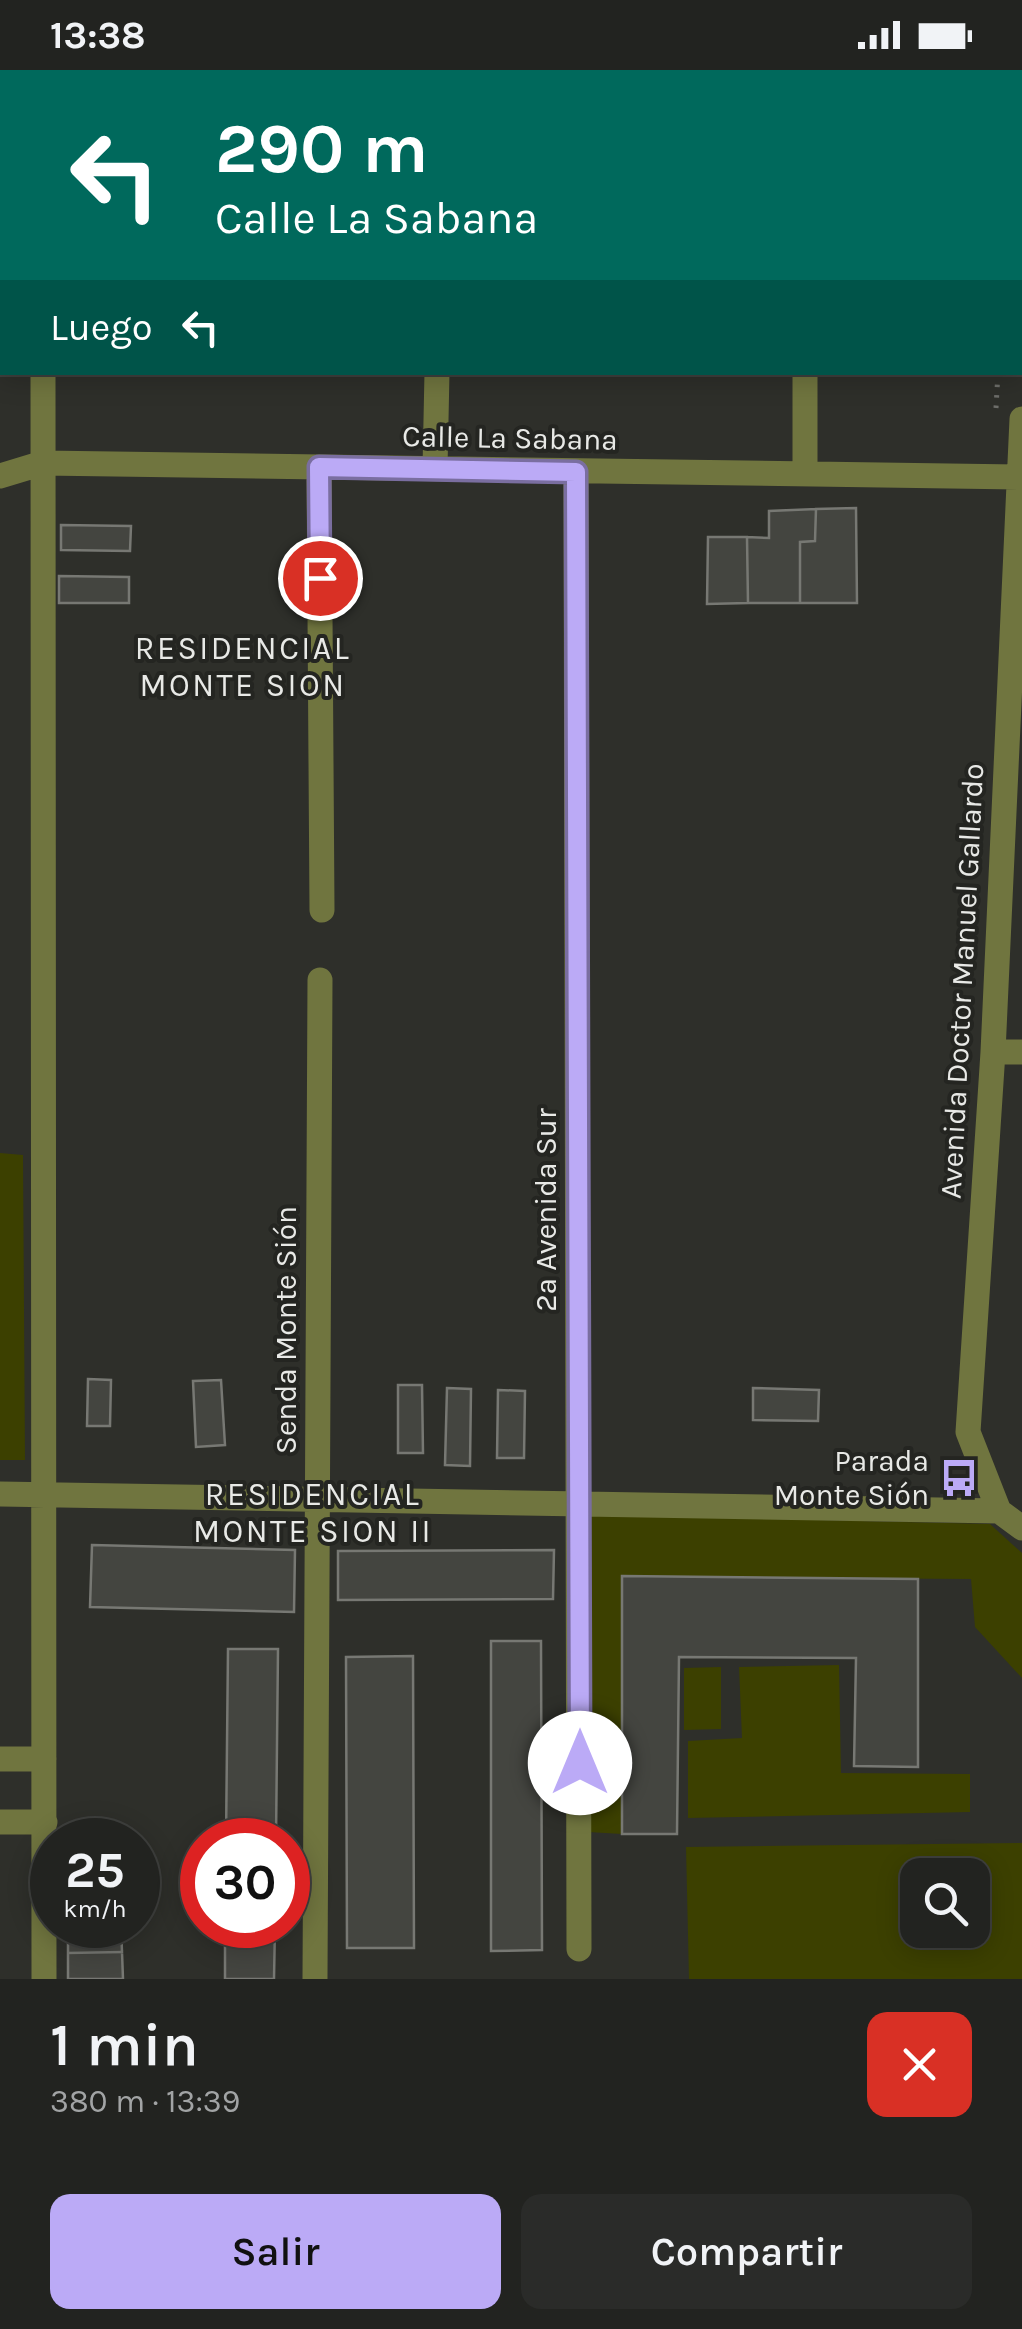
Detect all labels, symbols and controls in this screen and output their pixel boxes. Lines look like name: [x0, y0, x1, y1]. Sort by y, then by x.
text: 13:38: [50, 13, 146, 58]
text: 290 m: [215, 108, 428, 190]
icon: left: [50, 110, 180, 240]
text: Calle La Sabana: [215, 192, 538, 244]
icon: left: [173, 300, 228, 355]
text: Luego: [50, 305, 153, 350]
street label: Calle La Sabana: [402, 418, 618, 458]
pin: [278, 536, 363, 621]
icon: arrive: [293, 551, 348, 606]
district label: RESIDENCIAL MONTE SION: [135, 630, 351, 704]
street label: Avenida Doctor Manuel Gallardo: [933, 762, 991, 1200]
street label: 2a Avenida Sur: [528, 1108, 564, 1312]
street label: Senda Monte Sión: [268, 1206, 304, 1454]
place label: Parada Monte Sión: [774, 1443, 929, 1513]
bus stop icon: Parada Monte Sión: [938, 1457, 980, 1499]
district label: RESIDENCIAL MONTE SION II: [193, 1476, 433, 1550]
position arrow: [528, 1711, 632, 1815]
speed limit sign: 30: [180, 1818, 310, 1948]
text: 25: [65, 1841, 125, 1900]
map controls: [900, 1858, 990, 1948]
button: search: [900, 1858, 990, 1948]
text: km/h: [63, 1894, 127, 1923]
text: 1 min: [50, 2010, 199, 2080]
button: close: [867, 2012, 972, 2117]
text: 380 m · 13:39: [50, 2083, 240, 2120]
button: Salir: [50, 2194, 501, 2309]
button: Compartir: [521, 2194, 972, 2309]

